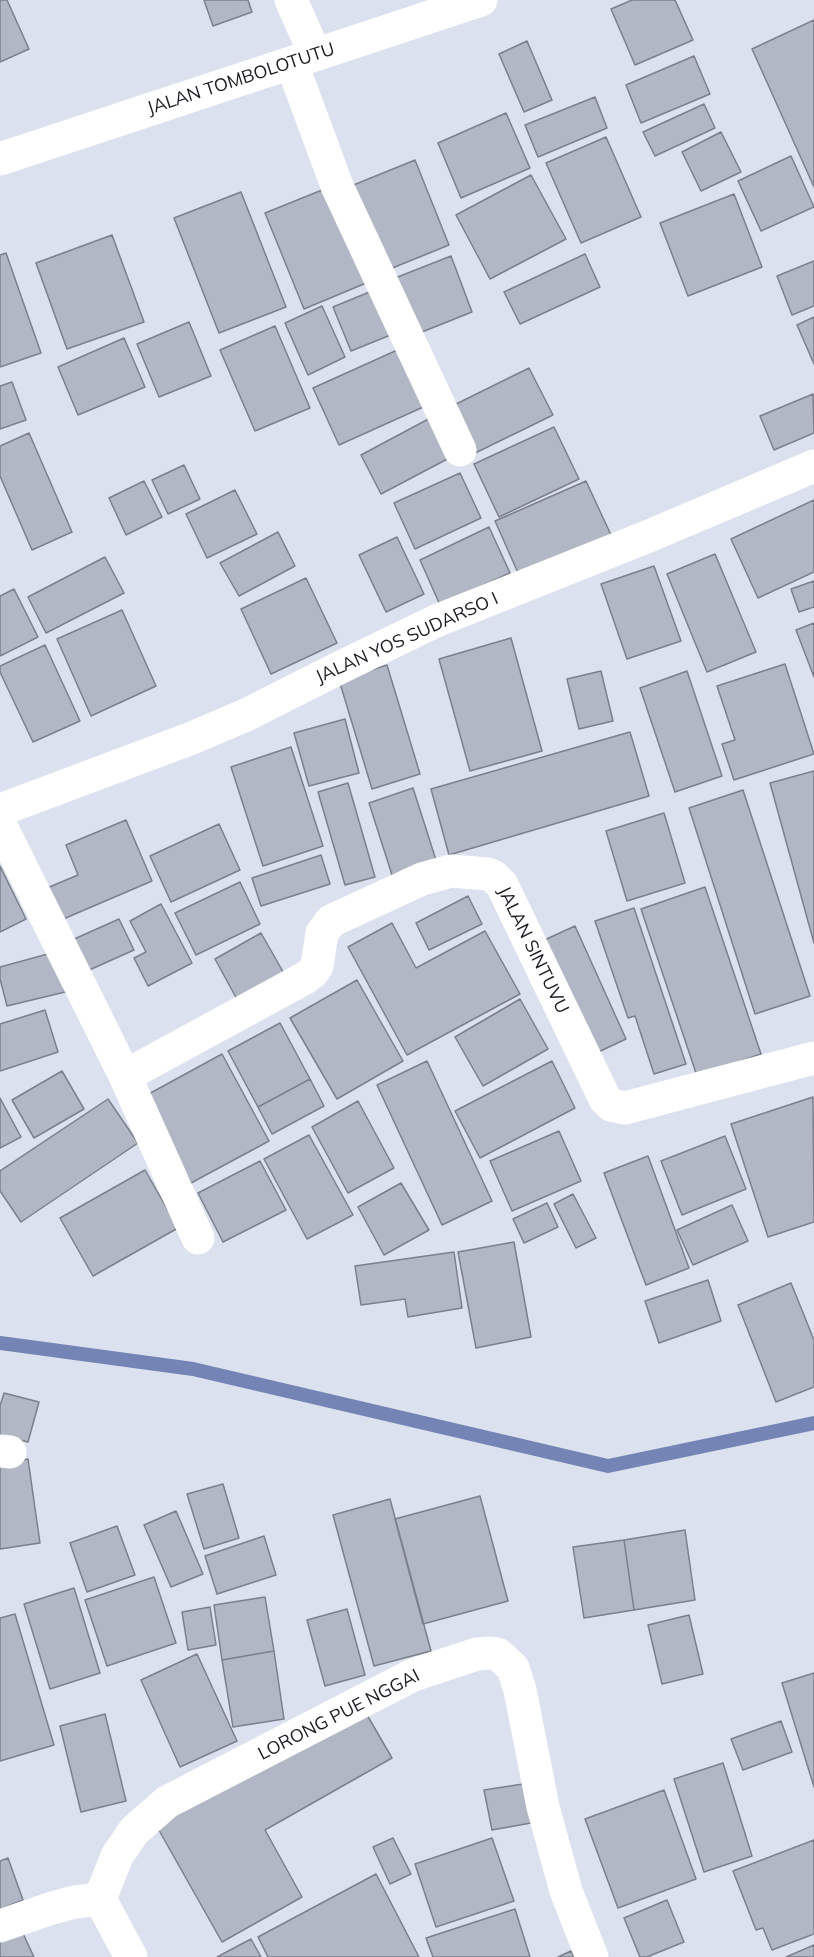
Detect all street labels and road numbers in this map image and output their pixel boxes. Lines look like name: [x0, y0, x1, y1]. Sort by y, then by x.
street label: JALAN TOMBOLOTUTU: [145, 38, 337, 120]
street label: JALAN YOS SUDARSO I: [312, 588, 502, 688]
street label: JALAN SINTUVU: [493, 883, 573, 1017]
street label: LORONG PUE NGGAI: [255, 1665, 423, 1765]

